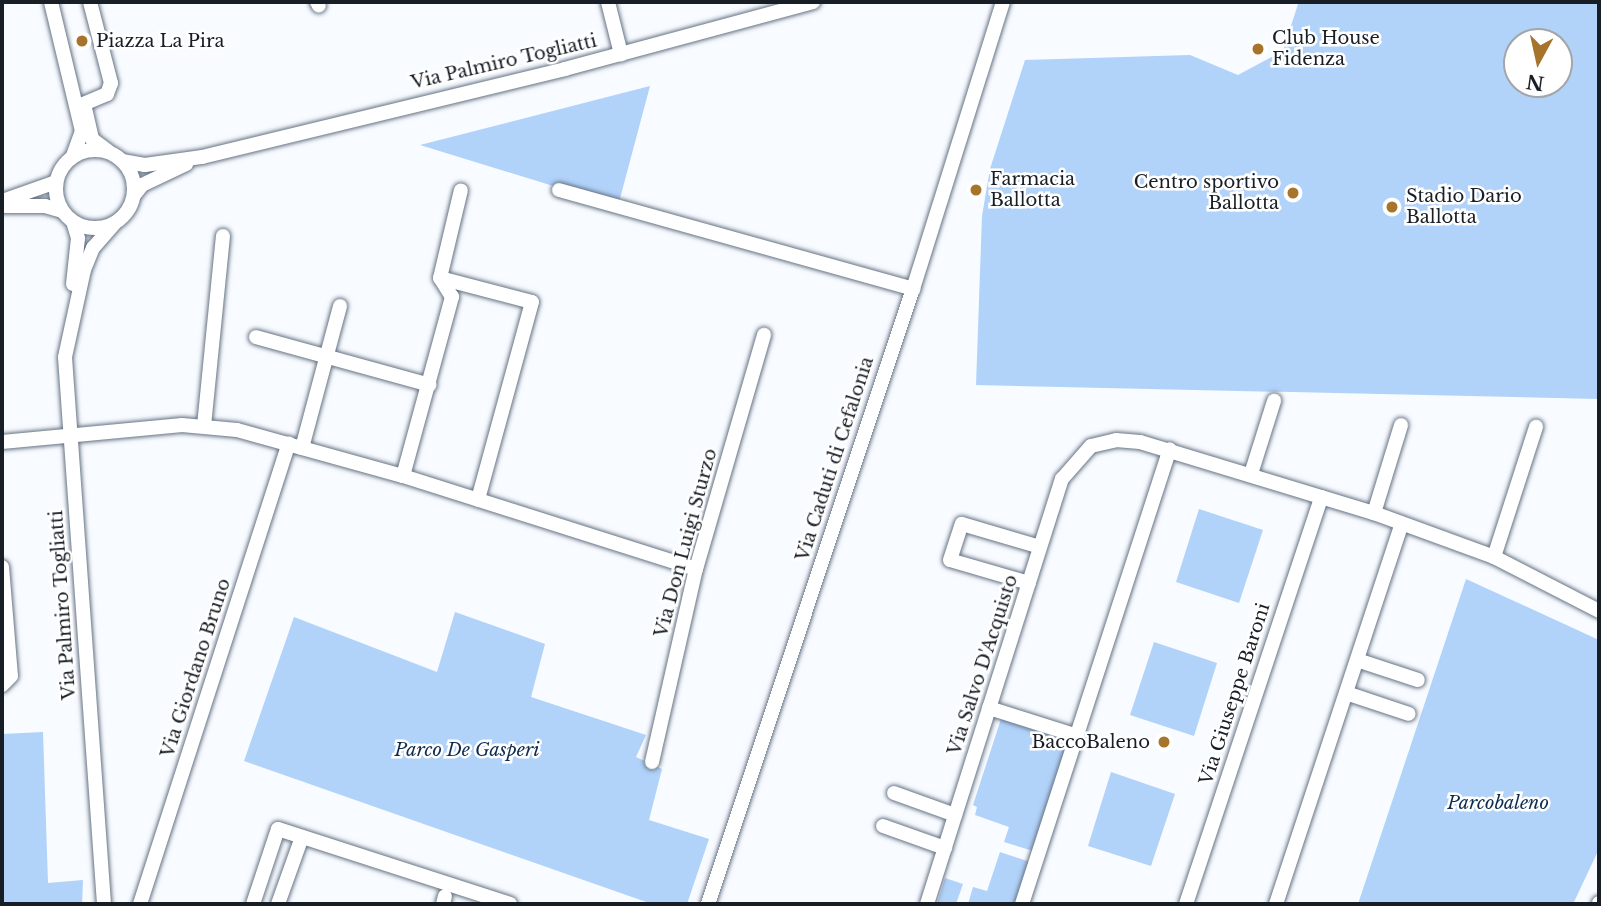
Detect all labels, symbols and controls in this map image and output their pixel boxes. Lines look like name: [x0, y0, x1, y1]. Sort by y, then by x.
place label: Club House Fidenza: [1272, 28, 1380, 70]
north arrow: [1503, 28, 1573, 98]
place label: Piazza La Pira: [96, 30, 225, 52]
street label: Via Palmiro Togliatti: [409, 30, 599, 94]
marker: Piazza La Pira: [74, 33, 90, 49]
marker: Club House Fidenza: [1250, 41, 1266, 57]
text: N: [1525, 70, 1546, 95]
place label: Farmacia Ballotta: [990, 169, 1075, 212]
place label: Centro sportivo Ballotta: [1134, 172, 1279, 214]
marker: Farmacia Ballotta: [968, 182, 984, 198]
marker: Centro sportivo Ballotta: [1285, 185, 1301, 201]
place label: Stadio Dario Ballotta: [1406, 186, 1522, 228]
marker: Stadio Dario Ballotta: [1384, 199, 1400, 215]
street label: Via Caduti di Cefalonia: [792, 354, 878, 564]
street label: Via Don Luigi Sturzo: [650, 446, 722, 640]
street label: Via Palmiro Togliatti: [46, 509, 80, 701]
street label: Via Salvo D'Acquisto: [944, 572, 1022, 758]
street label: Via Giordano Bruno: [157, 576, 235, 760]
street label: Via Giuseppe Baroni: [1195, 600, 1275, 788]
place label: BaccoBaleno: [1032, 731, 1150, 753]
marker: BaccoBaleno: [1156, 734, 1172, 750]
park label: Parco De Gasperi: [395, 739, 539, 761]
park label: Parcobaleno: [1447, 792, 1549, 814]

